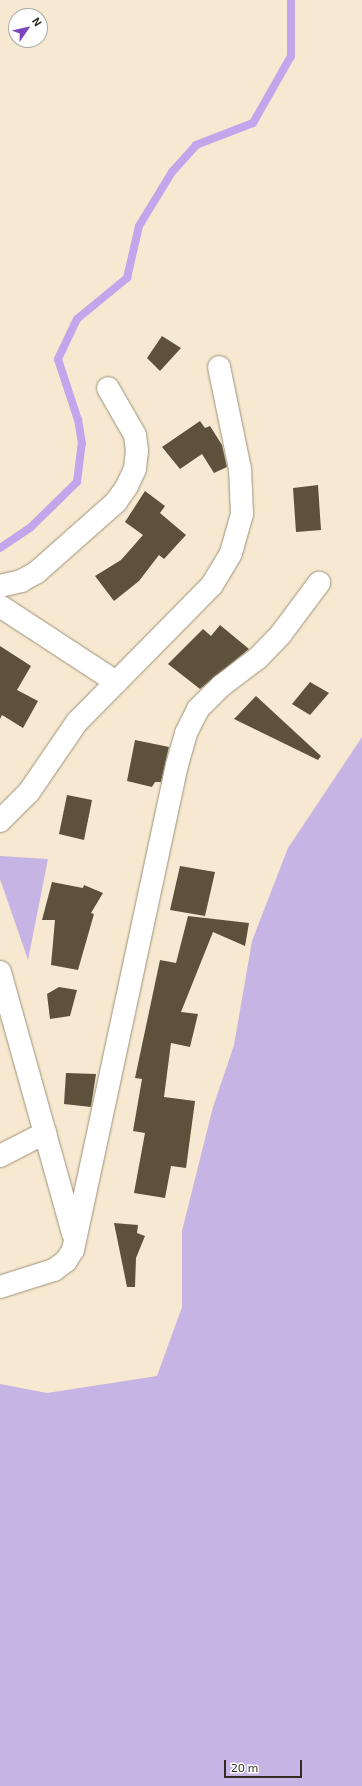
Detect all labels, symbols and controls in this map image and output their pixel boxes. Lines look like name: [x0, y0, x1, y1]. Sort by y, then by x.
north arrow: [8, 8, 48, 48]
text: N: [30, 15, 45, 28]
scale bar: [226, 1752, 304, 1778]
text: 20 m: [231, 1760, 258, 1774]

